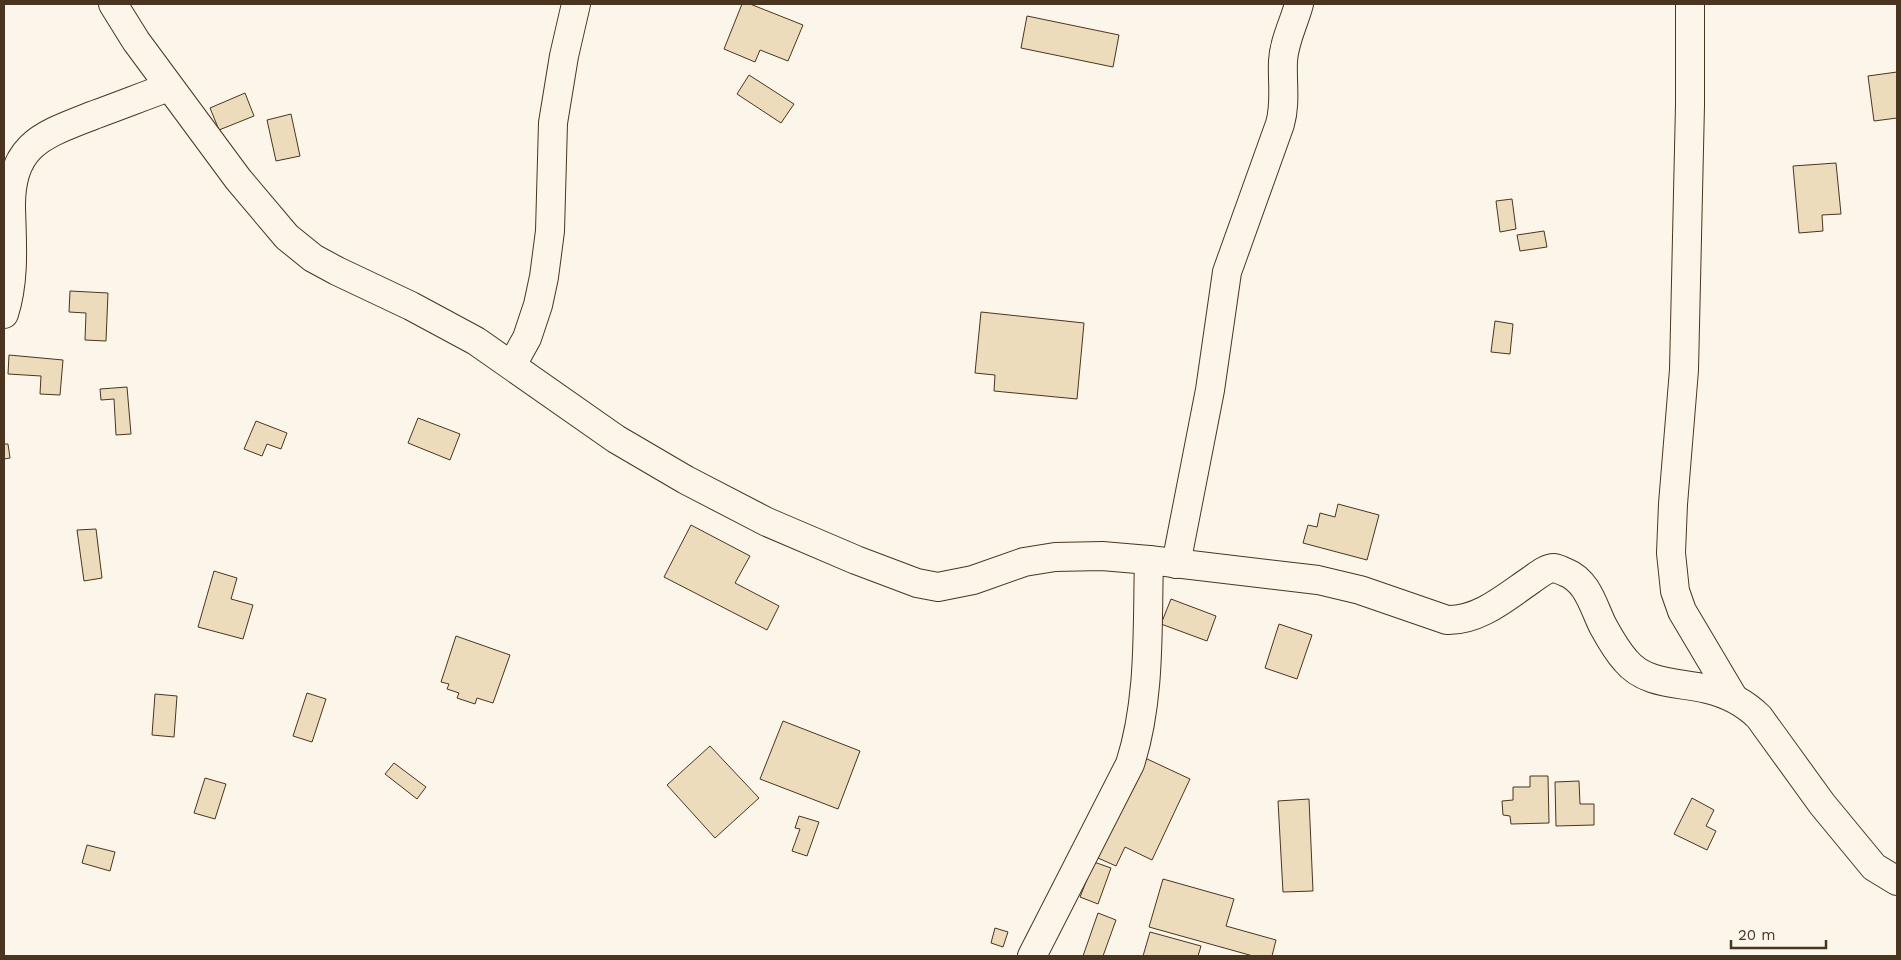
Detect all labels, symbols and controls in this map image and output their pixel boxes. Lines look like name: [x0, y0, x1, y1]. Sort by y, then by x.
scale bar: [1731, 918, 1826, 950]
text: 20 m: [1738, 926, 1776, 944]

